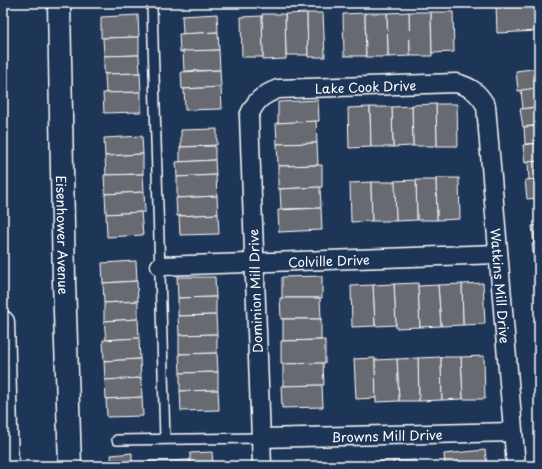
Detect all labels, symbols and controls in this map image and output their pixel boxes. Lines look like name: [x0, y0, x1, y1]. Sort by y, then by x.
street label: Lake Cook Drive: [315, 75, 417, 97]
street label: Eisenhower Avenue: [53, 175, 74, 295]
street label: Watkins Mill Drive: [487, 228, 515, 344]
street label: Dominion Mill Drive: [243, 229, 267, 353]
street label: Colville Drive: [288, 249, 370, 271]
street label: Browns Mill Drive: [331, 424, 443, 446]

